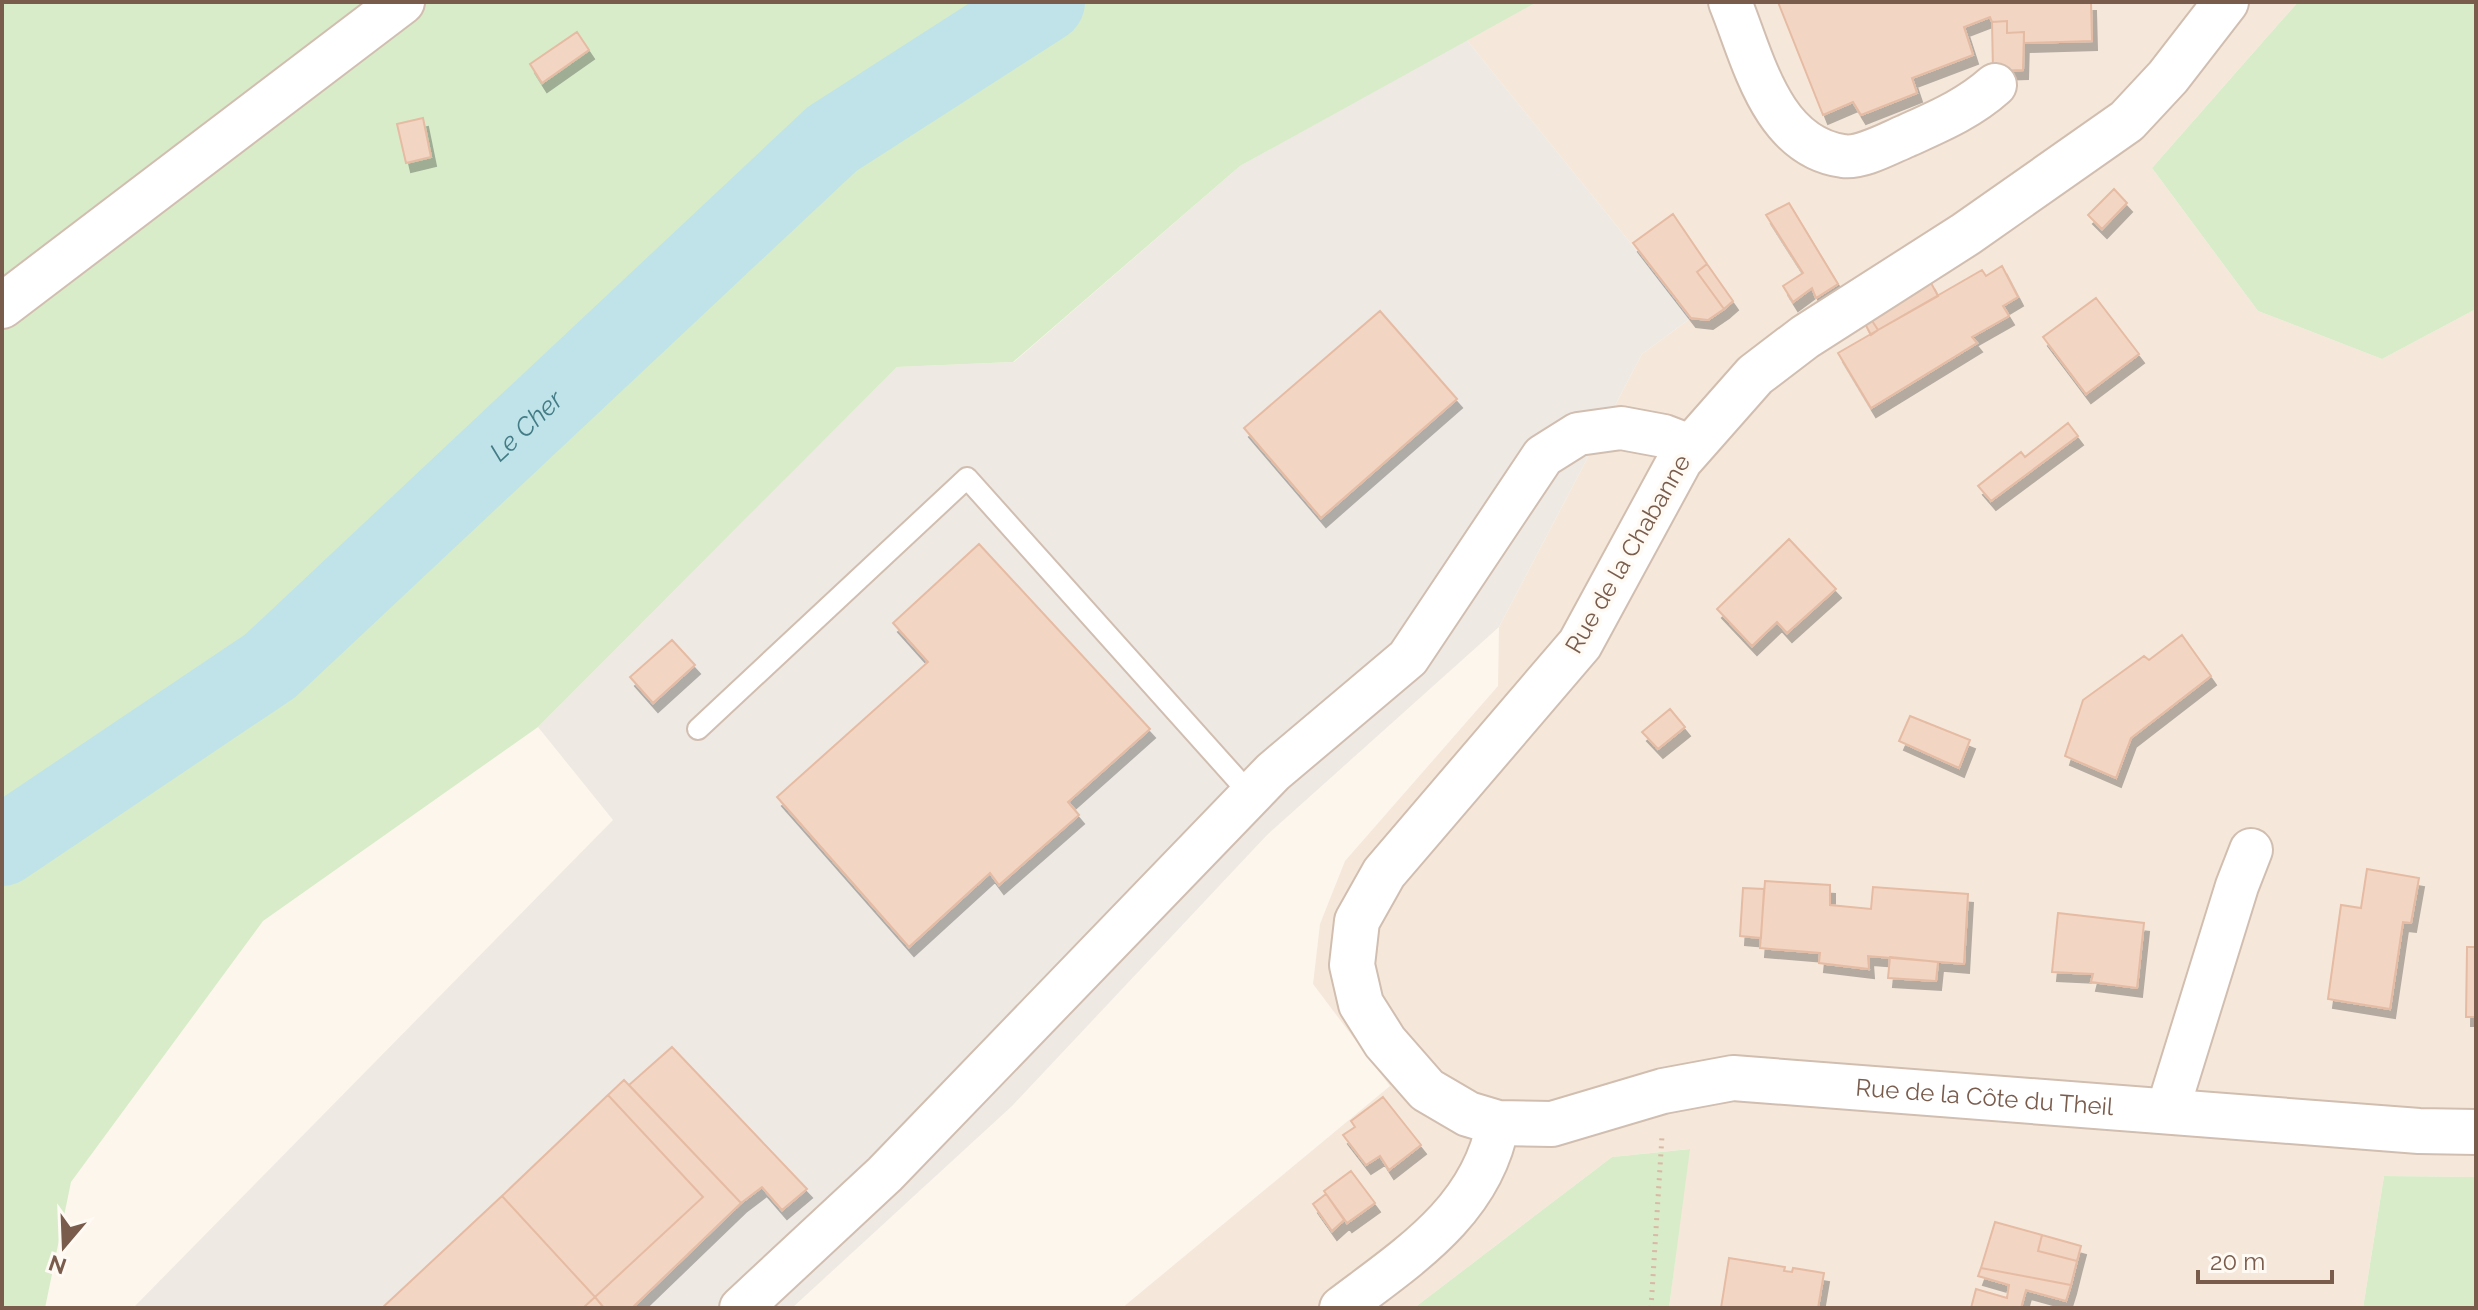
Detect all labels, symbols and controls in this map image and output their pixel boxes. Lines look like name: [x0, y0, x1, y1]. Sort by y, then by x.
water label: Le Cher: [484, 384, 570, 467]
street label: Rue de la Chabanne: [1559, 449, 1696, 658]
street label: Rue de la Côte du Theil: [1855, 1073, 2115, 1121]
north arrow: [24, 1206, 104, 1286]
scale bar: [2198, 1234, 2332, 1284]
text: 20 m: [2210, 1247, 2265, 1276]
text: N: [45, 1250, 70, 1280]

